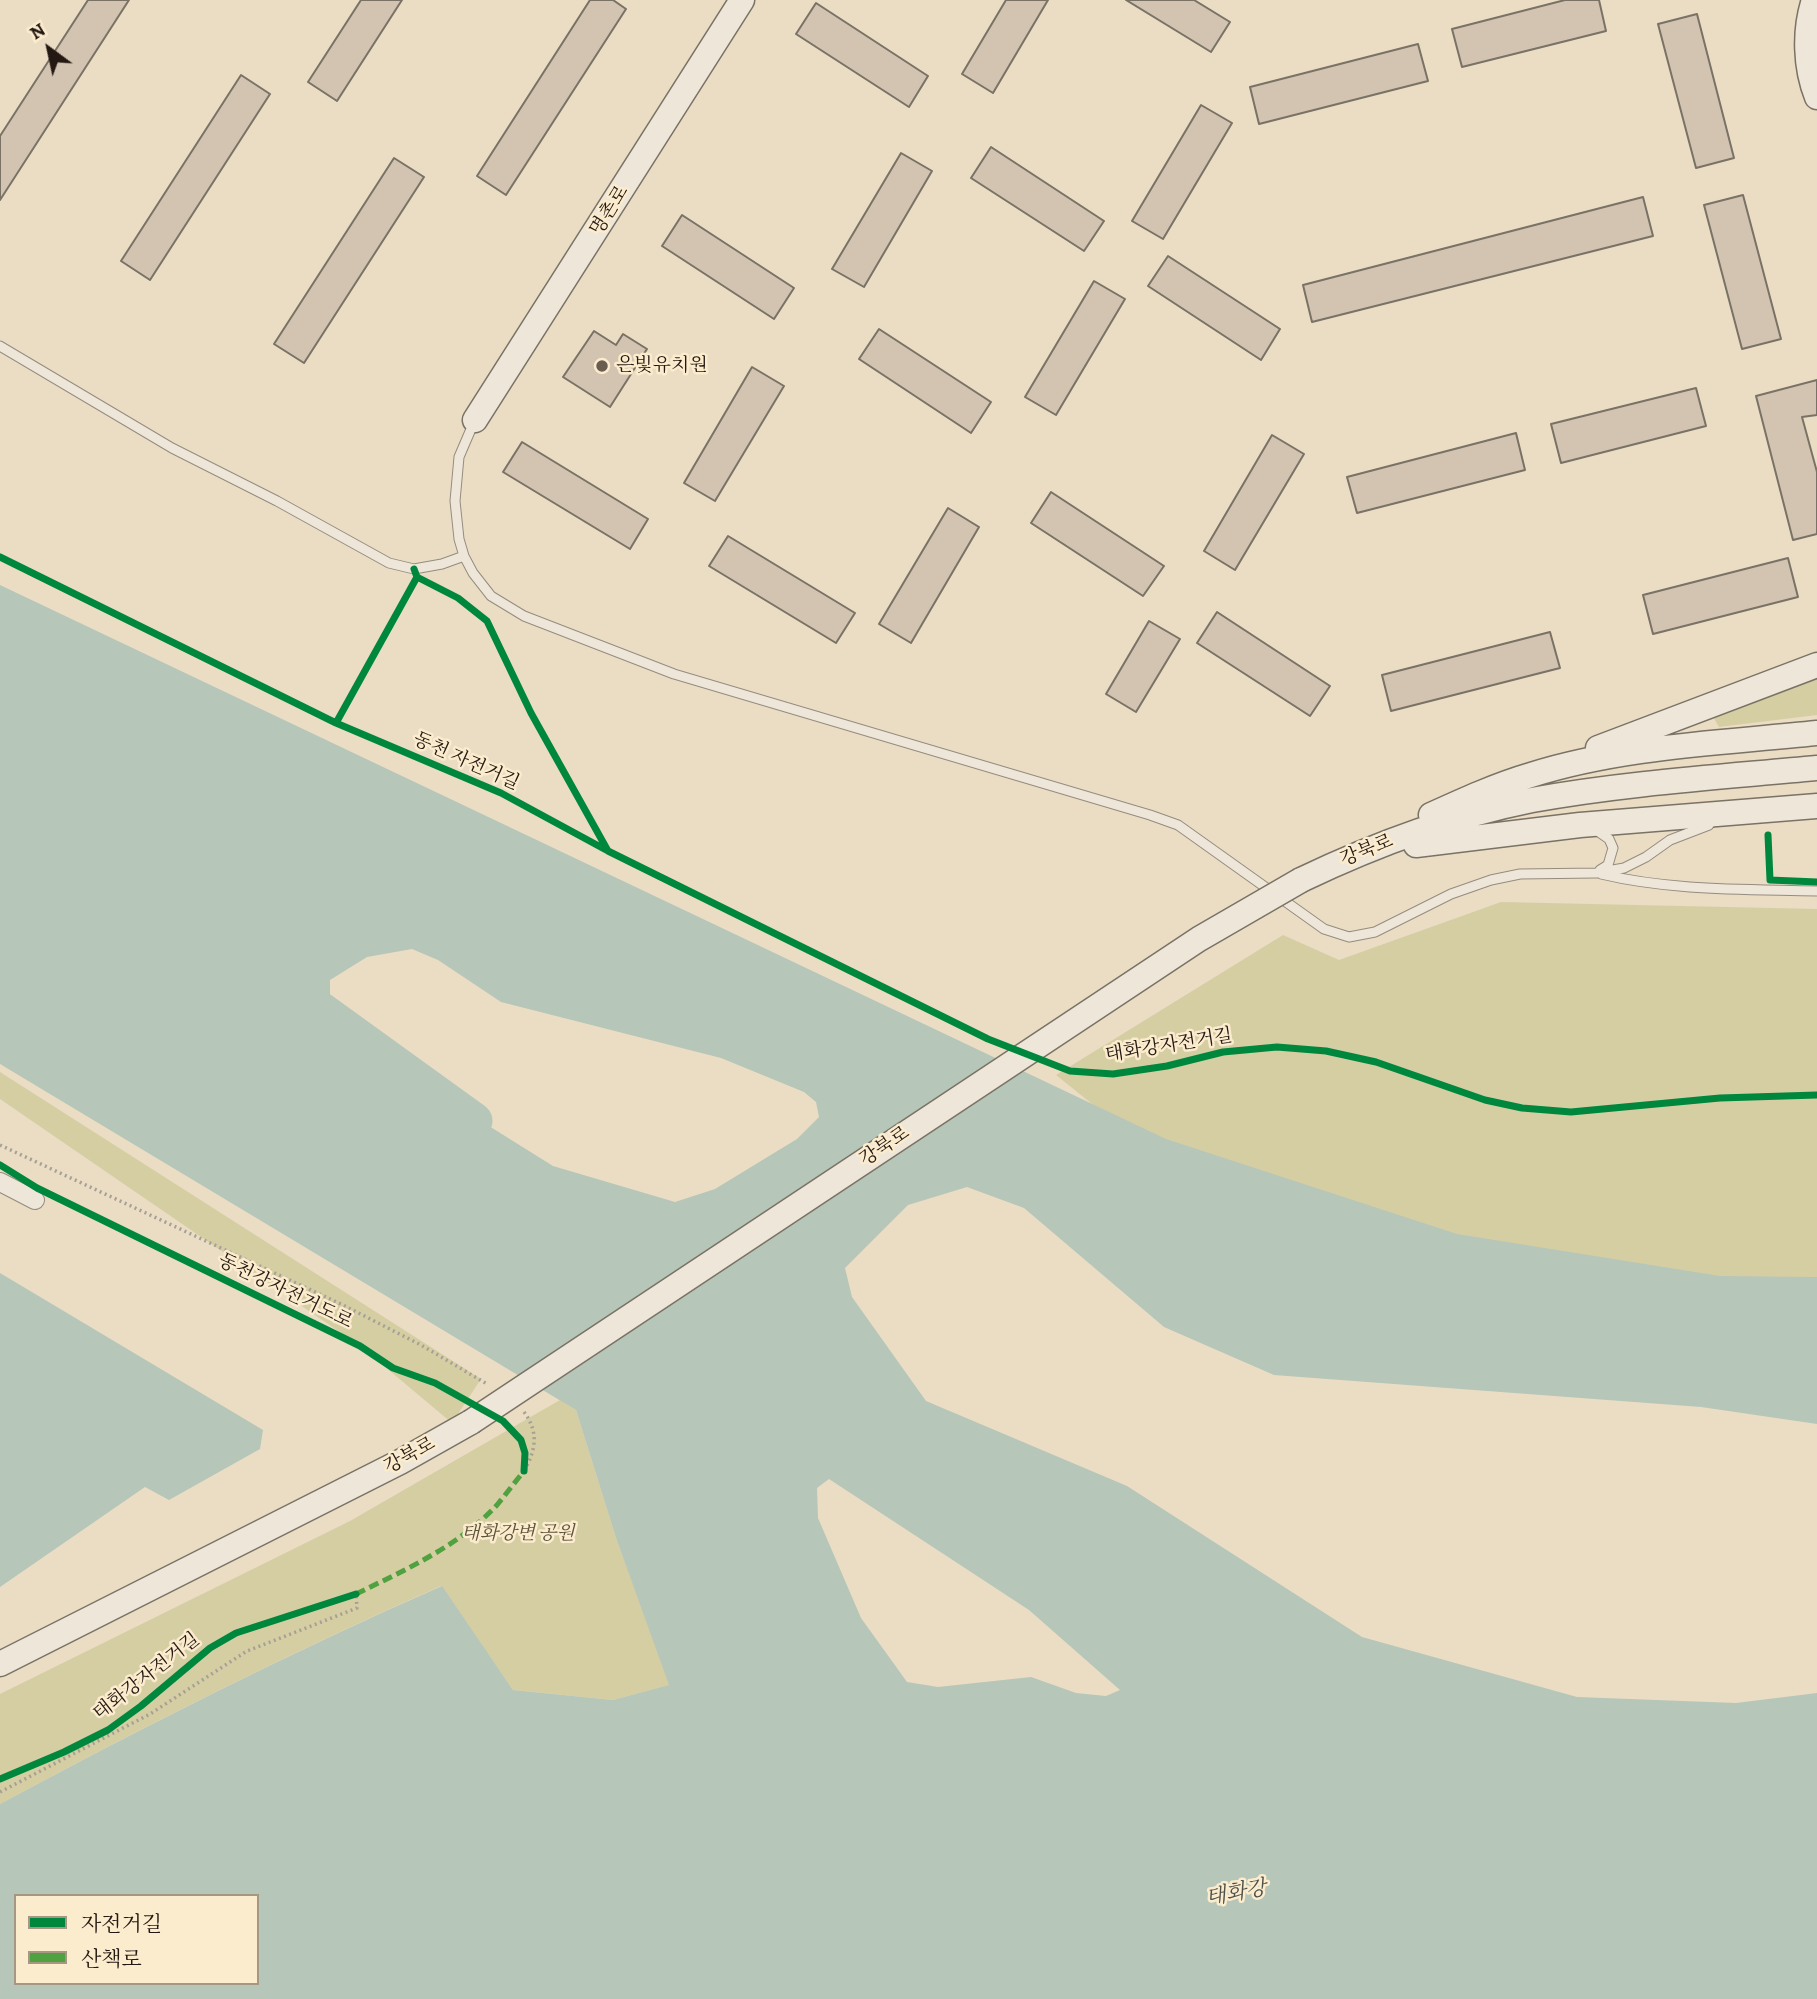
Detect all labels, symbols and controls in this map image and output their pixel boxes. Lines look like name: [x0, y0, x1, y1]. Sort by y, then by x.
north arrow: [14, 14, 84, 84]
text: N: [25, 17, 50, 46]
street label: 명촌로: [586, 182, 634, 240]
place label: 은빛유치원: [616, 355, 708, 377]
marker: 은빛유치원: [594, 358, 610, 374]
street label: 동천 자전거길: [409, 728, 523, 796]
street label: 강북로: [1337, 830, 1397, 872]
street label: 태화강자전거길: [1104, 1025, 1234, 1067]
street label: 강북로: [856, 1122, 914, 1172]
street label: 동천강자전거도로: [214, 1250, 356, 1334]
street label: 강북로: [380, 1433, 440, 1479]
park label: 태화강변 공원: [461, 1523, 575, 1545]
street label: 태화강자전거길: [89, 1628, 205, 1726]
water label: 태화강: [1204, 1876, 1268, 1912]
legend: [14, 1894, 259, 1985]
text: 자전거길: [81, 1910, 162, 1938]
text: 산책로: [81, 1945, 142, 1973]

